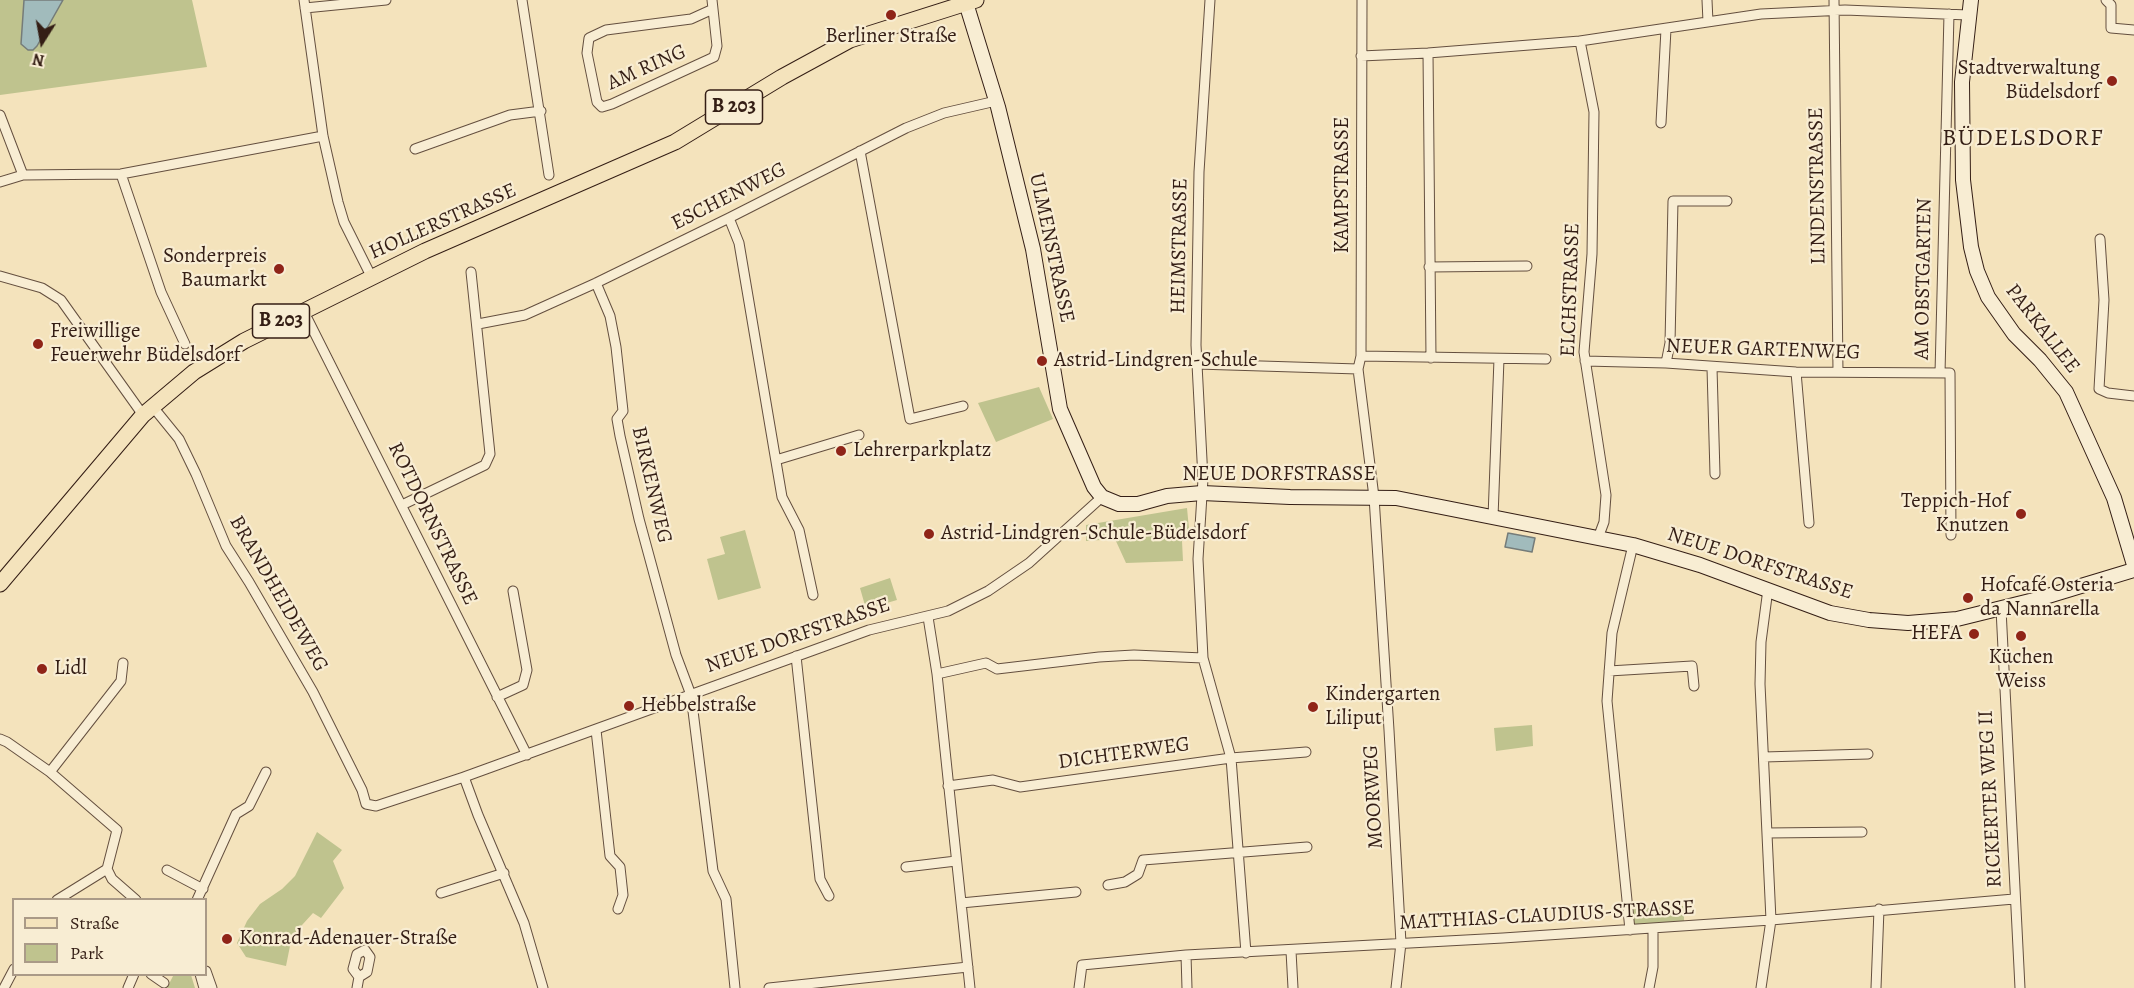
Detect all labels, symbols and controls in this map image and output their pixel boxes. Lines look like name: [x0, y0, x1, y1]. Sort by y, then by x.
marker: Berliner Straße: [884, 8, 898, 22]
north arrow: [12, 12, 72, 72]
place label: Berliner Straße: [825, 24, 957, 50]
street label: AM RING: [604, 39, 690, 97]
text: N: [31, 48, 46, 72]
place label: Stadtverwaltung Büdelsdorf: [1957, 56, 2100, 106]
marker: Stadtverwaltung Büdelsdorf: [2105, 74, 2119, 88]
road number: B 203: [706, 90, 762, 124]
street label: LINDENSTRASSE: [1804, 107, 1832, 265]
street label: KAMPSTRASSE: [1330, 117, 1356, 253]
district label: BÜDELSDORF: [1942, 125, 2104, 153]
street label: ESCHENWEG: [667, 157, 791, 237]
street label: ULMENSTRASSE: [1023, 171, 1079, 325]
street label: HOLLERSTRASSE: [366, 178, 520, 266]
street label: HEIMSTRASSE: [1166, 178, 1194, 314]
street label: AM OBSTGARTEN: [1910, 198, 1938, 360]
street label: ELCHSTRASSE: [1556, 222, 1586, 358]
place label: Sonderpreis Baumarkt: [163, 244, 267, 294]
marker: Sonderpreis Baumarkt: [272, 262, 286, 276]
street label: PARKALLEE: [1999, 279, 2085, 379]
road number: B 203: [252, 304, 310, 338]
place label: Freiwillige Feuerwehr Büdelsdorf: [50, 319, 240, 369]
street label: NEUER GARTENWEG: [1665, 334, 1861, 366]
marker: Freiwillige Feuerwehr Büdelsdorf: [31, 337, 45, 351]
place label: Astrid-Lindgren-Schule: [1054, 348, 1258, 374]
marker: Astrid-Lindgren-Schule: [1035, 354, 1049, 368]
street label: BIRKENWEG: [625, 424, 677, 546]
place label: Lehrerparkplatz: [853, 438, 991, 464]
street label: ROTDORNSTRASSE: [382, 439, 482, 609]
marker: Lehrerparkplatz: [834, 444, 848, 458]
street label: NEUE DORFSTRASSE: [1182, 462, 1376, 488]
place label: Teppich-Hof Knutzen: [1901, 489, 2009, 539]
marker: Teppich-Hof Knutzen: [2014, 507, 2028, 521]
street label: BRANDHEIDEWEG: [223, 511, 333, 677]
place label: Astrid-Lindgren-Schule-Büdelsdorf: [941, 521, 1247, 547]
street label: NEUE DORFSTRASSE: [1664, 522, 1856, 606]
marker: Astrid-Lindgren-Schule-Büdelsdorf: [922, 527, 936, 541]
place label: Hofcafé Osteria da Nannarella: [1980, 573, 2114, 623]
marker: Hofcafé Osteria da Nannarella: [1961, 591, 1975, 605]
street label: NEUE DORFSTRASSE: [702, 593, 894, 679]
place label: HEFA: [1911, 621, 1962, 647]
marker: HEFA: [1967, 627, 1981, 641]
marker: Küchen Weiss: [2014, 629, 2028, 643]
place label: Küchen Weiss: [1988, 645, 2054, 695]
place label: Lidl: [54, 656, 87, 682]
marker: Lidl: [35, 662, 49, 676]
place label: Kindergarten Liliput: [1325, 682, 1440, 732]
place label: Hebbelstraße: [641, 693, 756, 719]
marker: Hebbelstraße: [622, 699, 636, 713]
marker: Kindergarten Liliput: [1306, 700, 1320, 714]
street label: RICKERTER WEG II: [1974, 710, 2008, 888]
street label: DICHTERWEG: [1057, 732, 1191, 776]
street label: MOORWEG: [1359, 744, 1389, 850]
street label: MATTHIAS-CLAUDIUS-STRASSE: [1399, 896, 1695, 936]
legend: [12, 898, 207, 976]
text: Straße: [70, 911, 119, 935]
place label: Konrad-Adenauer-Straße: [239, 926, 457, 952]
marker: Konrad-Adenauer-Straße: [220, 932, 234, 946]
text: Park: [70, 941, 104, 965]

